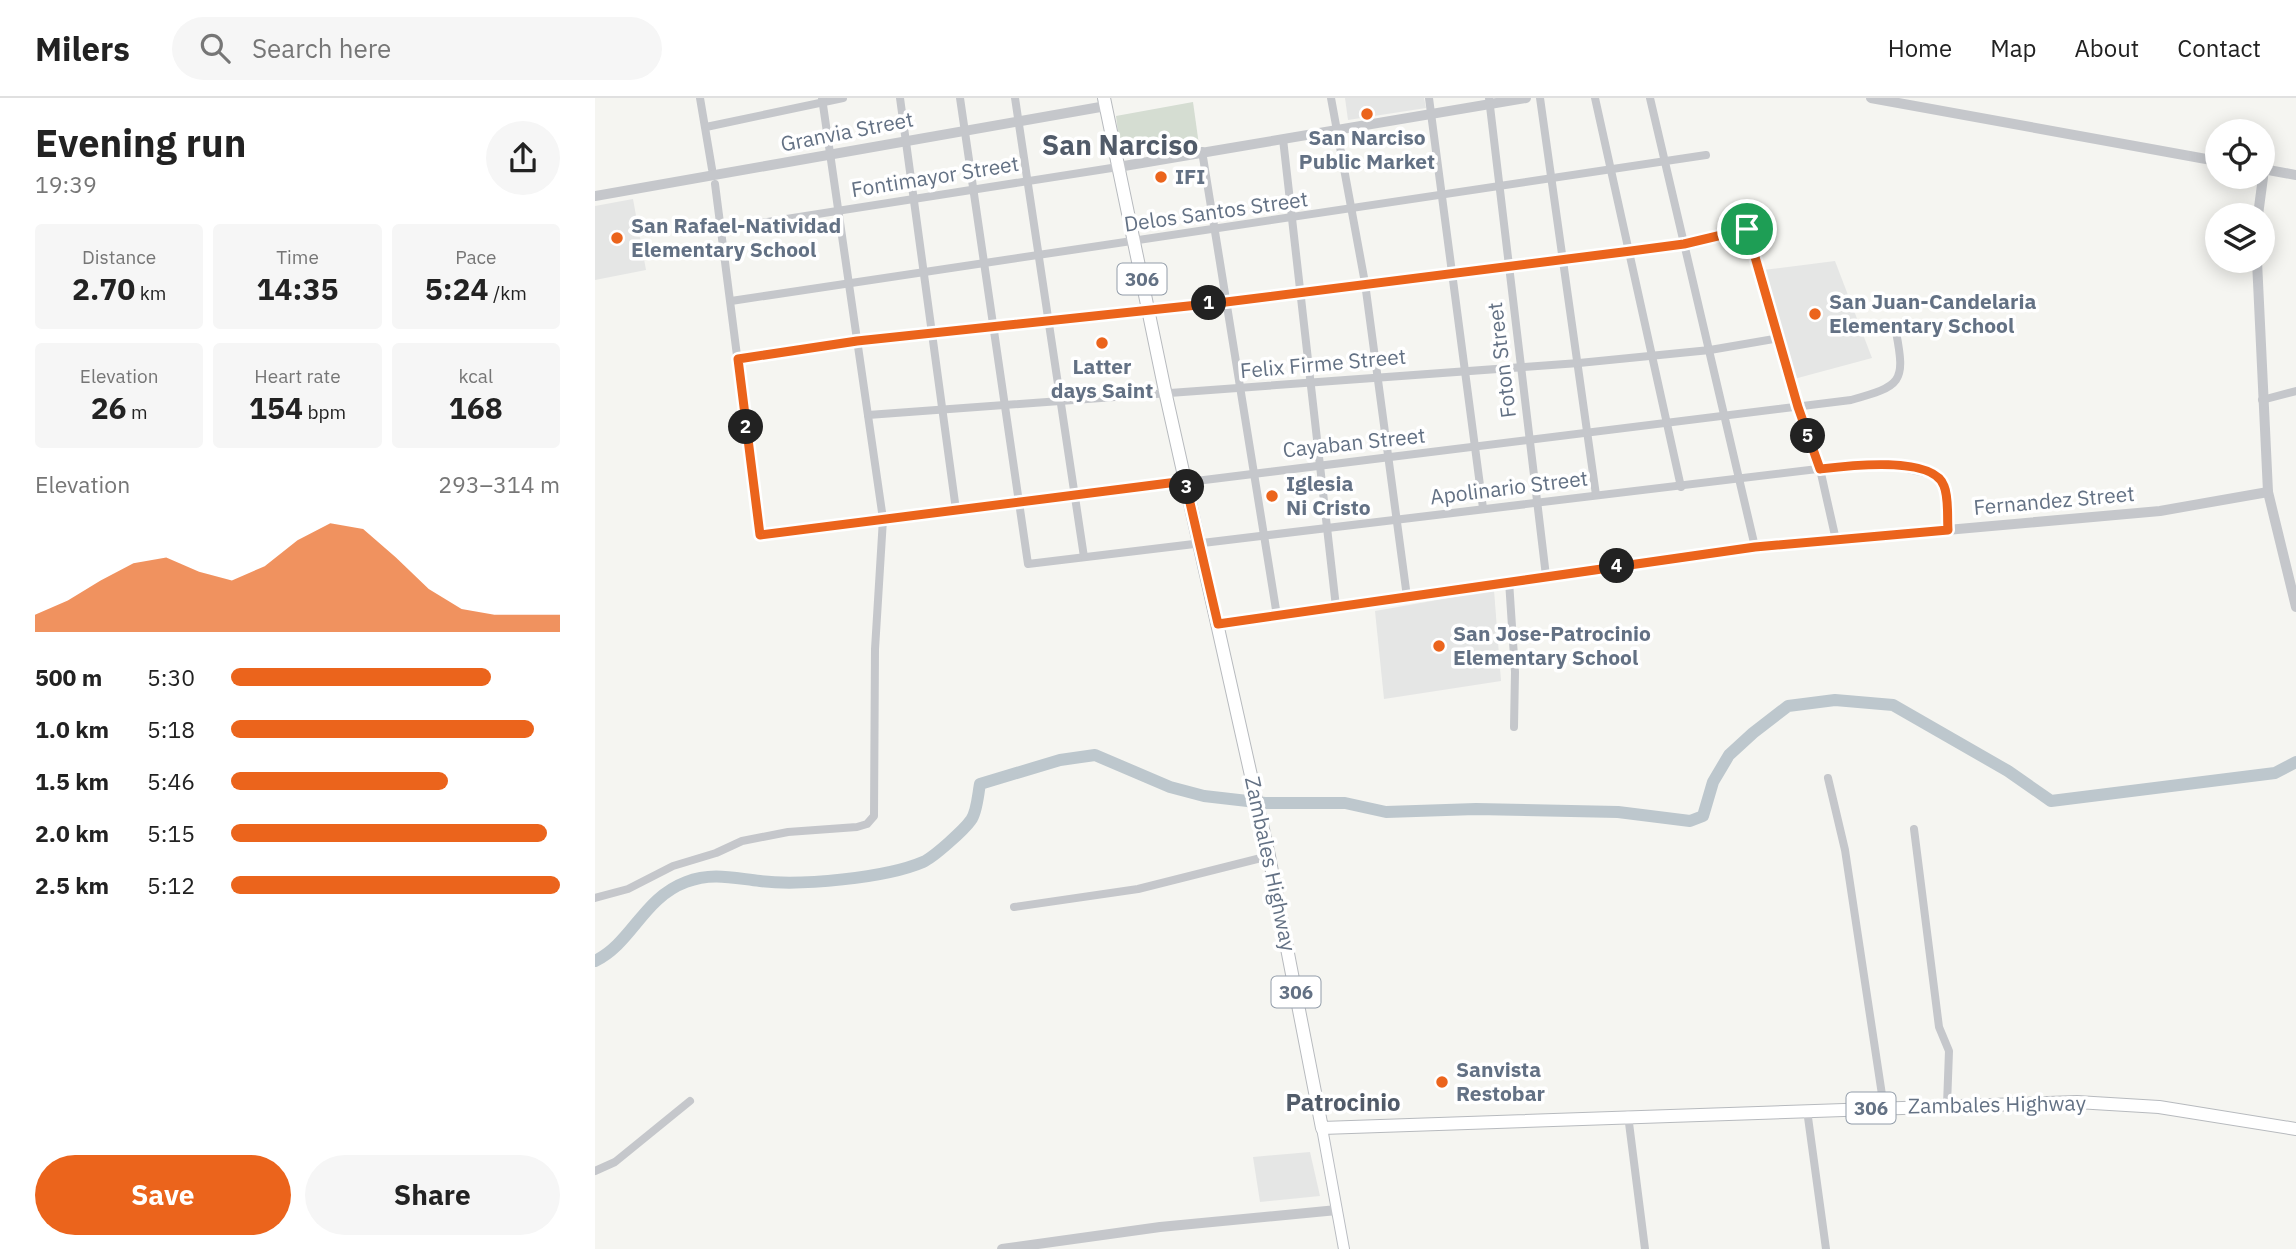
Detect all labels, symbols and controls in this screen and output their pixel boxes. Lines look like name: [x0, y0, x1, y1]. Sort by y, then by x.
search box: [172, 17, 662, 80]
text: Milers: [35, 27, 130, 70]
icon: search: [196, 29, 234, 67]
text: Search here: [252, 31, 391, 65]
text: Home: [1888, 32, 1952, 64]
text: Map: [1990, 32, 2036, 64]
text: About: [2074, 32, 2139, 64]
text: Contact: [2177, 32, 2261, 64]
street label: Granvia Street: [778, 104, 916, 158]
marker: San Narciso Public Market: [1359, 106, 1375, 122]
text: Evening run: [35, 118, 246, 167]
map controls: [2205, 119, 2275, 273]
button: locate: [2205, 119, 2275, 189]
button: share: [486, 121, 560, 195]
place label: San Narciso Public Market: [1299, 123, 1435, 175]
district label: San Narciso: [1042, 126, 1198, 163]
street label: Fontimayor Street: [849, 149, 1021, 203]
place label: IFI: [1175, 162, 1205, 190]
text: 19:39: [35, 169, 97, 199]
marker: IFI: [1153, 169, 1169, 185]
street label: Delos Santos Street: [1122, 184, 1310, 238]
pin: [1717, 199, 1777, 259]
button: layers: [2205, 203, 2275, 273]
icon: arrive: [1728, 210, 1766, 248]
place label: San Rafael-Natividad Elementary School: [631, 211, 841, 263]
marker: San Rafael-Natividad Elementary School: [609, 230, 625, 246]
text: Distance: [82, 245, 156, 269]
text: Time: [276, 245, 319, 269]
text: Pace: [455, 245, 497, 269]
road number: 306: [1117, 264, 1167, 294]
text: 2.70: [72, 269, 135, 308]
text: 14:35: [257, 269, 338, 308]
text: 5:24: [425, 269, 489, 308]
text: km: [135, 281, 166, 305]
text: /km: [489, 281, 527, 305]
pin: 1: [1191, 286, 1227, 320]
place label: San Juan-Candelaria Elementary School: [1829, 287, 2037, 339]
text: 1: [1203, 290, 1214, 314]
street label: Foton Street: [1480, 301, 1522, 420]
marker: San Juan-Candelaria Elementary School: [1807, 306, 1823, 322]
marker: Latter days Saint: [1094, 335, 1110, 351]
street label: Felix Firme Street: [1239, 342, 1407, 384]
place label: Latter days Saint: [1051, 352, 1153, 404]
text: Elevation: [80, 364, 159, 388]
text: Heart rate: [254, 364, 341, 388]
text: kcal: [459, 364, 493, 388]
text: 26: [91, 388, 127, 427]
text: 154: [249, 388, 303, 427]
text: 168: [449, 388, 503, 427]
text: m: [127, 400, 148, 424]
text: bpm: [303, 400, 346, 424]
pin: 2: [729, 410, 763, 444]
text: 2: [740, 414, 751, 438]
pin: 5: [1791, 418, 1825, 454]
street label: Cayaban Street: [1281, 421, 1427, 463]
text: 5: [1802, 423, 1813, 447]
street label: Apolinario Street: [1428, 463, 1589, 511]
text: Elevation: [35, 469, 130, 499]
text: 293–314 m: [438, 469, 560, 499]
place label: Iglesia Ni Cristo: [1286, 469, 1371, 521]
pin: 3: [1169, 470, 1205, 504]
text: 3: [1181, 474, 1192, 498]
street label: Fernandez Street: [1972, 479, 2136, 521]
marker: Iglesia Ni Cristo: [1264, 488, 1280, 504]
pin: 4: [1599, 548, 1635, 584]
text: 4: [1611, 553, 1622, 577]
place label: San Jose-Patrocinio Elementary School: [1453, 619, 1651, 671]
marker: San Jose-Patrocinio Elementary School: [1431, 638, 1447, 654]
text: 500 m: [35, 662, 102, 692]
text: 5:30: [147, 662, 195, 692]
text: 1.0 km: [35, 714, 109, 744]
text: 5:18: [147, 714, 195, 744]
text: 1.5 km: [35, 766, 109, 796]
text: 5:46: [147, 766, 195, 796]
street label: Zambales Highway: [1239, 774, 1303, 954]
text: 2.0 km: [35, 818, 109, 848]
text: 5:15: [147, 818, 195, 848]
text: 2.5 km: [35, 870, 109, 900]
text: 5:12: [147, 870, 195, 900]
road number: 306: [1271, 976, 1321, 1007]
place label: Sanvista Restobar: [1456, 1055, 1546, 1107]
marker: Sanvista Restobar: [1434, 1074, 1450, 1090]
district label: Patrocinio: [1285, 1086, 1401, 1118]
street label: Zambales Highway: [1908, 1088, 2087, 1120]
road number: 306: [1847, 1092, 1895, 1124]
button: Save: [35, 1155, 291, 1235]
button: Share: [305, 1155, 560, 1235]

